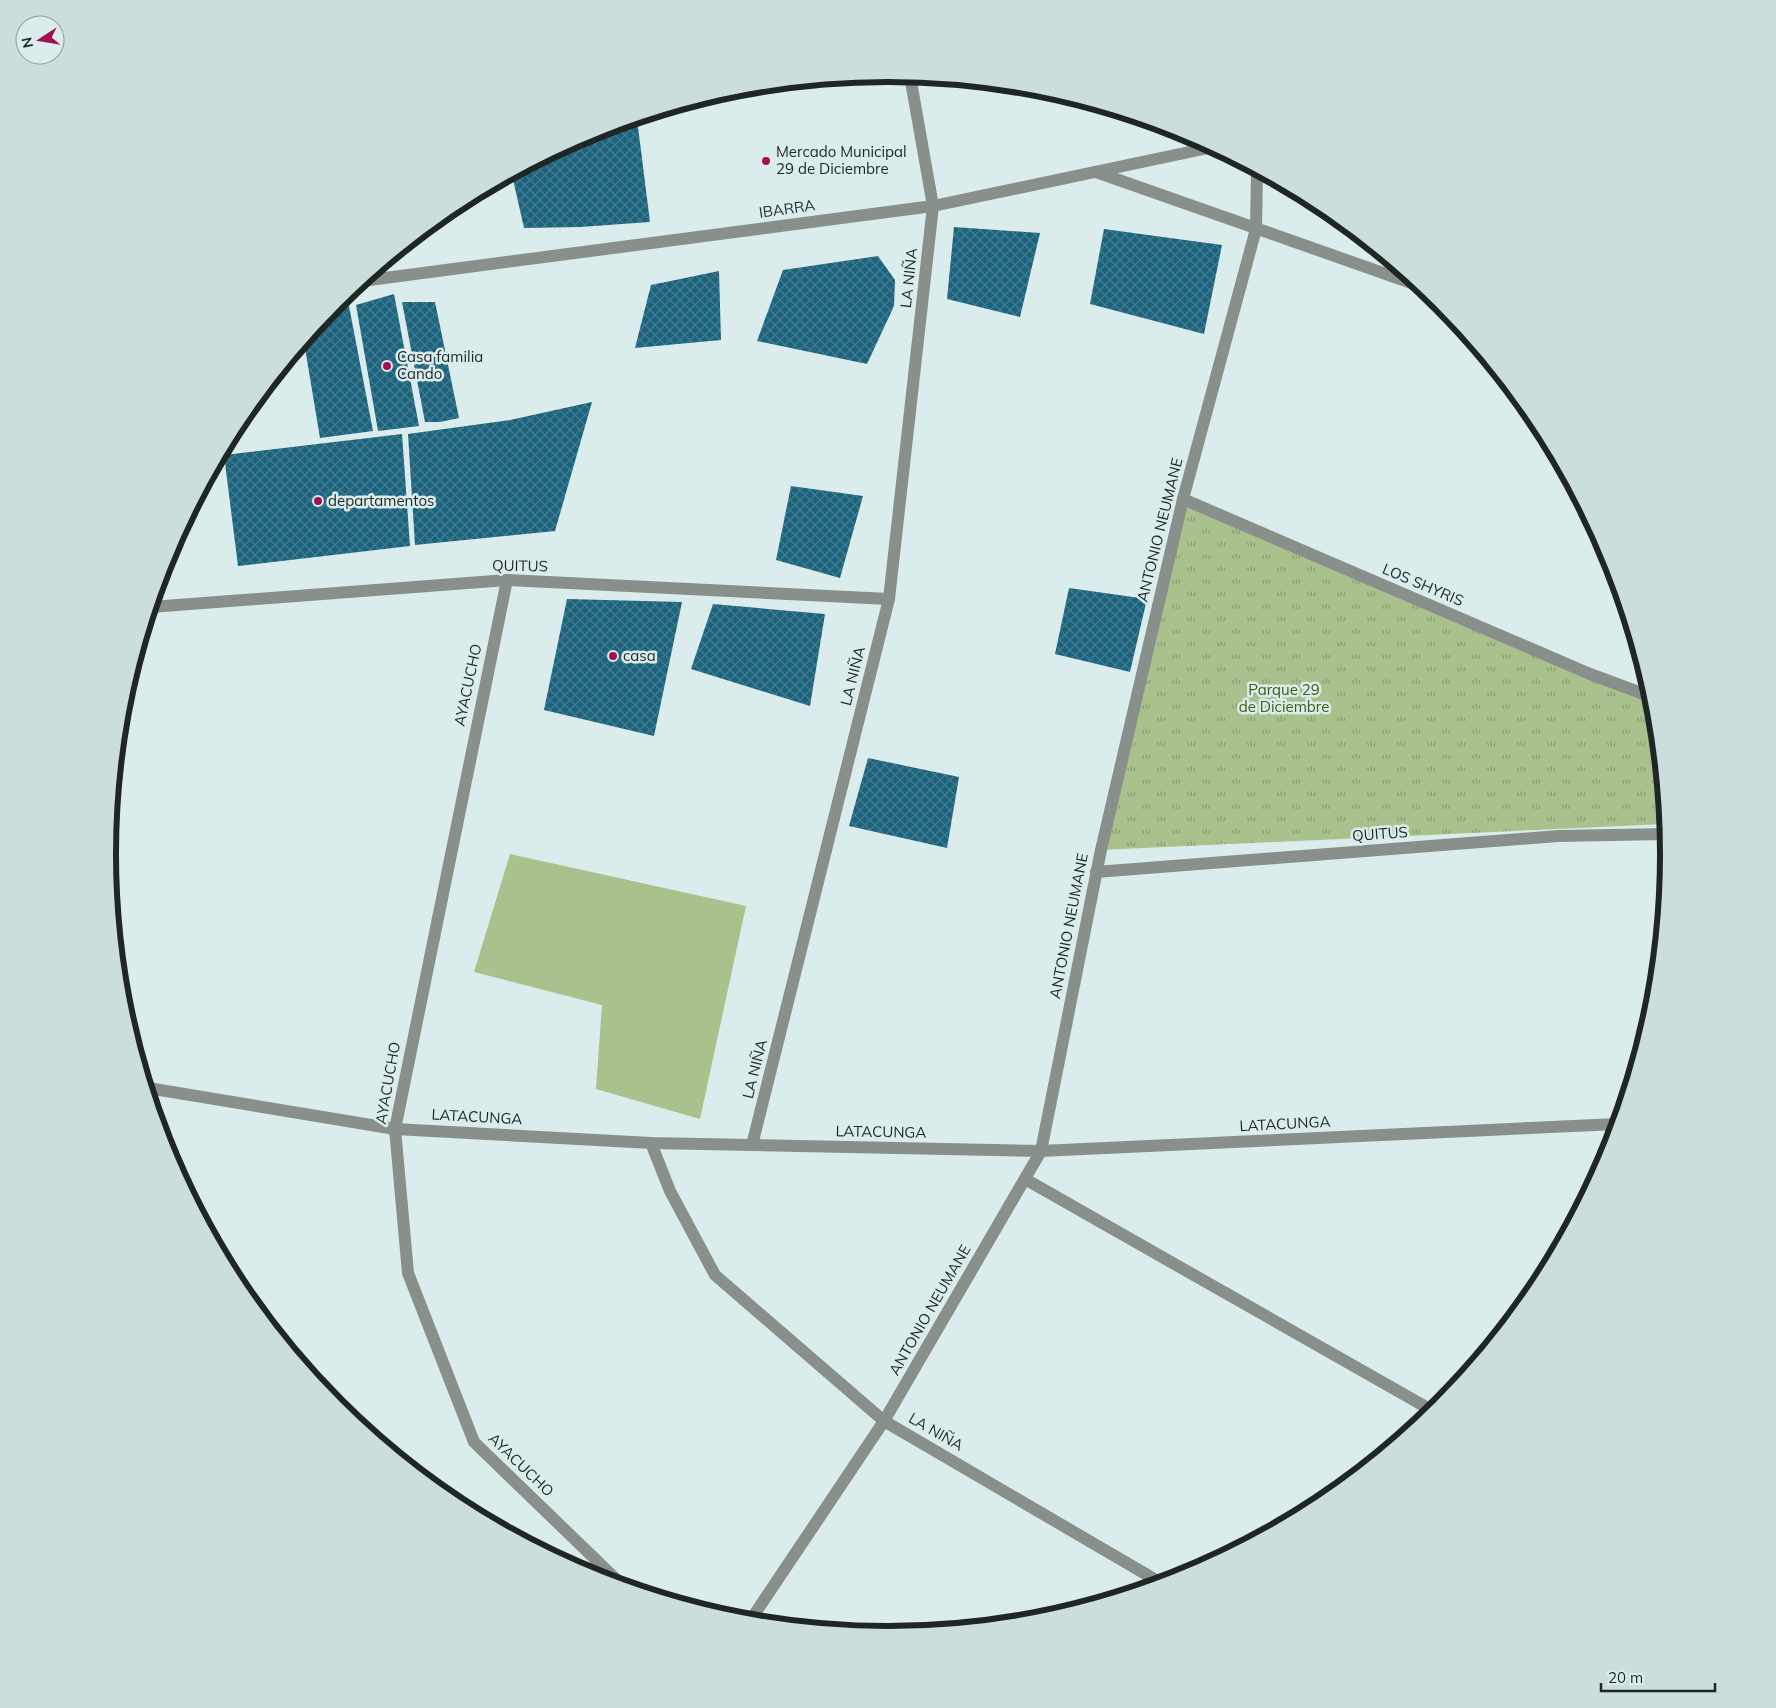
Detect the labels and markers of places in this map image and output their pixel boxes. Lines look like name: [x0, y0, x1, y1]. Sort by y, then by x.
place label: Mercado Municipal 29 de Diciembre: [776, 142, 907, 178]
marker: Mercado Municipal 29 de Diciembre: [760, 155, 772, 167]
place label: Casa familia Cando: [397, 347, 483, 383]
marker: Casa familia Cando: [381, 360, 393, 372]
place label: departamentos: [328, 491, 435, 510]
marker: departamentos: [312, 495, 324, 507]
place label: casa: [623, 646, 656, 665]
marker: casa: [607, 650, 619, 662]

